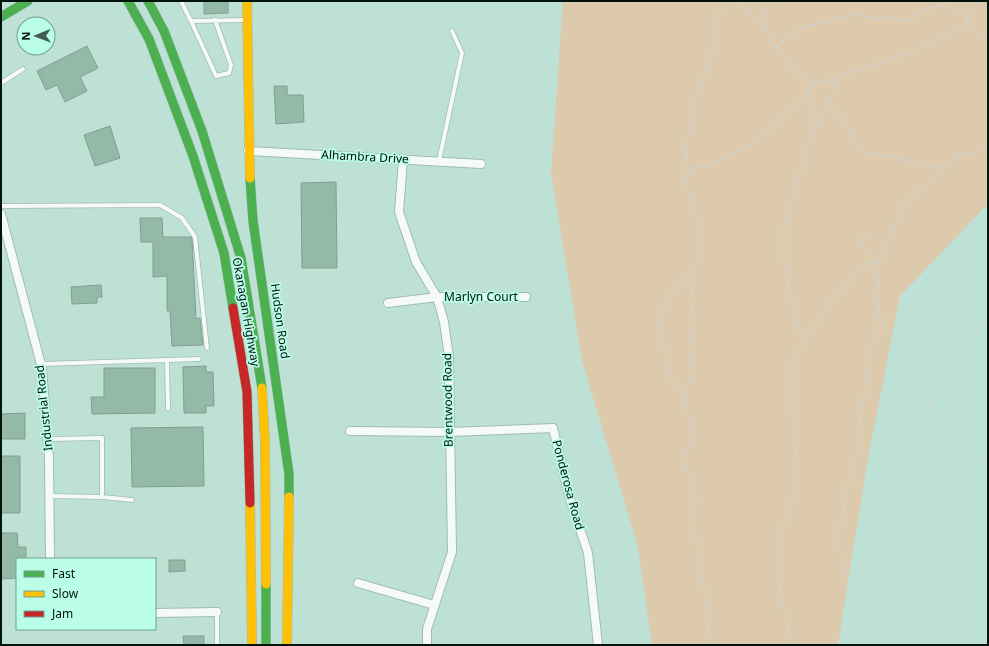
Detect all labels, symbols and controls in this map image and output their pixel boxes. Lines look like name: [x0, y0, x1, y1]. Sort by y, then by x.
north arrow: [16, 16, 56, 56]
text: N: [18, 32, 33, 41]
street label: Alhambra Drive: [321, 146, 410, 167]
street label: Okanagan Highway: [229, 256, 265, 369]
street label: Hudson Road: [267, 282, 294, 360]
street label: Marlyn Court: [444, 288, 519, 305]
street label: Brentwood Road: [438, 353, 457, 447]
street label: Industrial Road: [31, 364, 56, 452]
street label: Ponderosa Road: [548, 438, 589, 532]
legend: [16, 558, 156, 630]
text: Fast: [52, 565, 76, 582]
text: Slow: [52, 585, 79, 602]
text: Jam: [51, 605, 73, 622]

